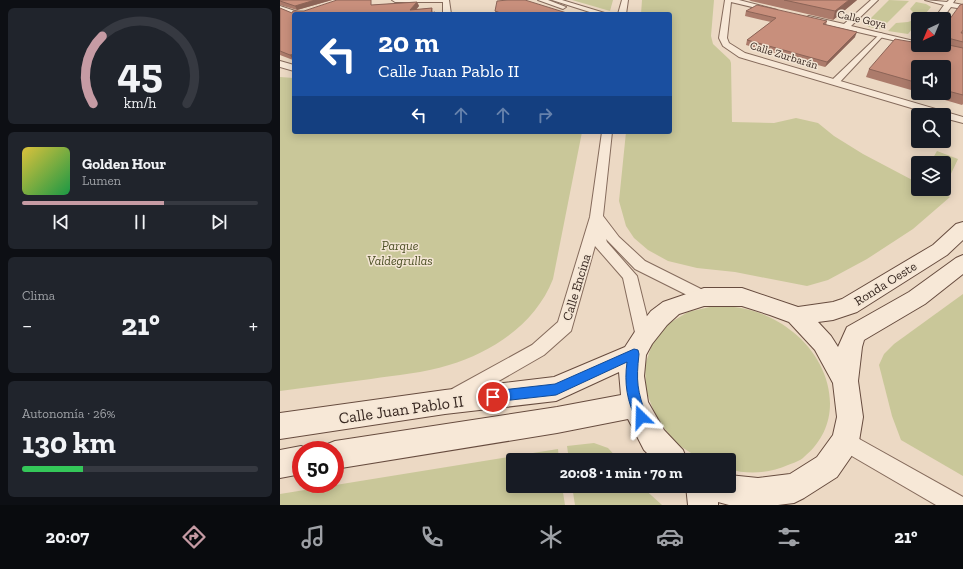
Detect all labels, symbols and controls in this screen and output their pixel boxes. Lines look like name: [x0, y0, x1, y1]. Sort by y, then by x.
street label: Calle Goya: [836, 8, 888, 32]
north arrow: [911, 12, 951, 52]
map controls: [911, 12, 951, 196]
text: 20 m: [378, 26, 439, 59]
icon: left: [312, 28, 364, 80]
street label: Calle Zurbarán: [748, 39, 820, 72]
text: 45: [117, 48, 163, 98]
text: Calle Juan Pablo II: [378, 60, 519, 82]
button: sound: [911, 60, 951, 100]
text: km/h: [124, 95, 156, 112]
icon: left: [408, 104, 430, 126]
icon: ahead: [450, 104, 472, 126]
icon: ahead: [492, 104, 514, 126]
icon: right: [534, 104, 556, 126]
button: search: [911, 108, 951, 148]
text: Golden Hour: [82, 155, 166, 173]
button: layers: [911, 156, 951, 196]
text: Lumen: [82, 173, 121, 188]
icon: previous: [50, 211, 72, 233]
icon: pause: [129, 211, 151, 233]
icon: next: [208, 211, 230, 233]
park label: Parque Valdegrullas: [367, 238, 433, 268]
street label: Calle Encina: [559, 251, 594, 322]
street label: Ronda Oeste: [851, 258, 919, 308]
text: Clima: [22, 288, 55, 303]
text: 21°: [121, 307, 160, 343]
text: −: [22, 312, 32, 339]
text: +: [249, 312, 258, 339]
pin: [476, 380, 510, 414]
icon: arrive: [482, 386, 504, 408]
street label: Calle Juan Pablo II: [338, 391, 465, 428]
position arrow: [620, 396, 662, 438]
text: Autonomía · 26%: [22, 406, 116, 421]
text: 130 km: [22, 425, 116, 461]
speed limit sign: 50: [292, 441, 344, 493]
text: 20:08 · 1 min · 70 m: [560, 464, 682, 482]
icon: directions: [180, 523, 208, 551]
icon: music: [299, 523, 327, 551]
icon: phone: [418, 523, 446, 551]
icon: climate: [537, 523, 565, 551]
icon: car: [656, 523, 684, 551]
icon: filters: [775, 523, 803, 551]
text: 20:07: [46, 526, 89, 548]
text: 21°: [894, 526, 917, 548]

